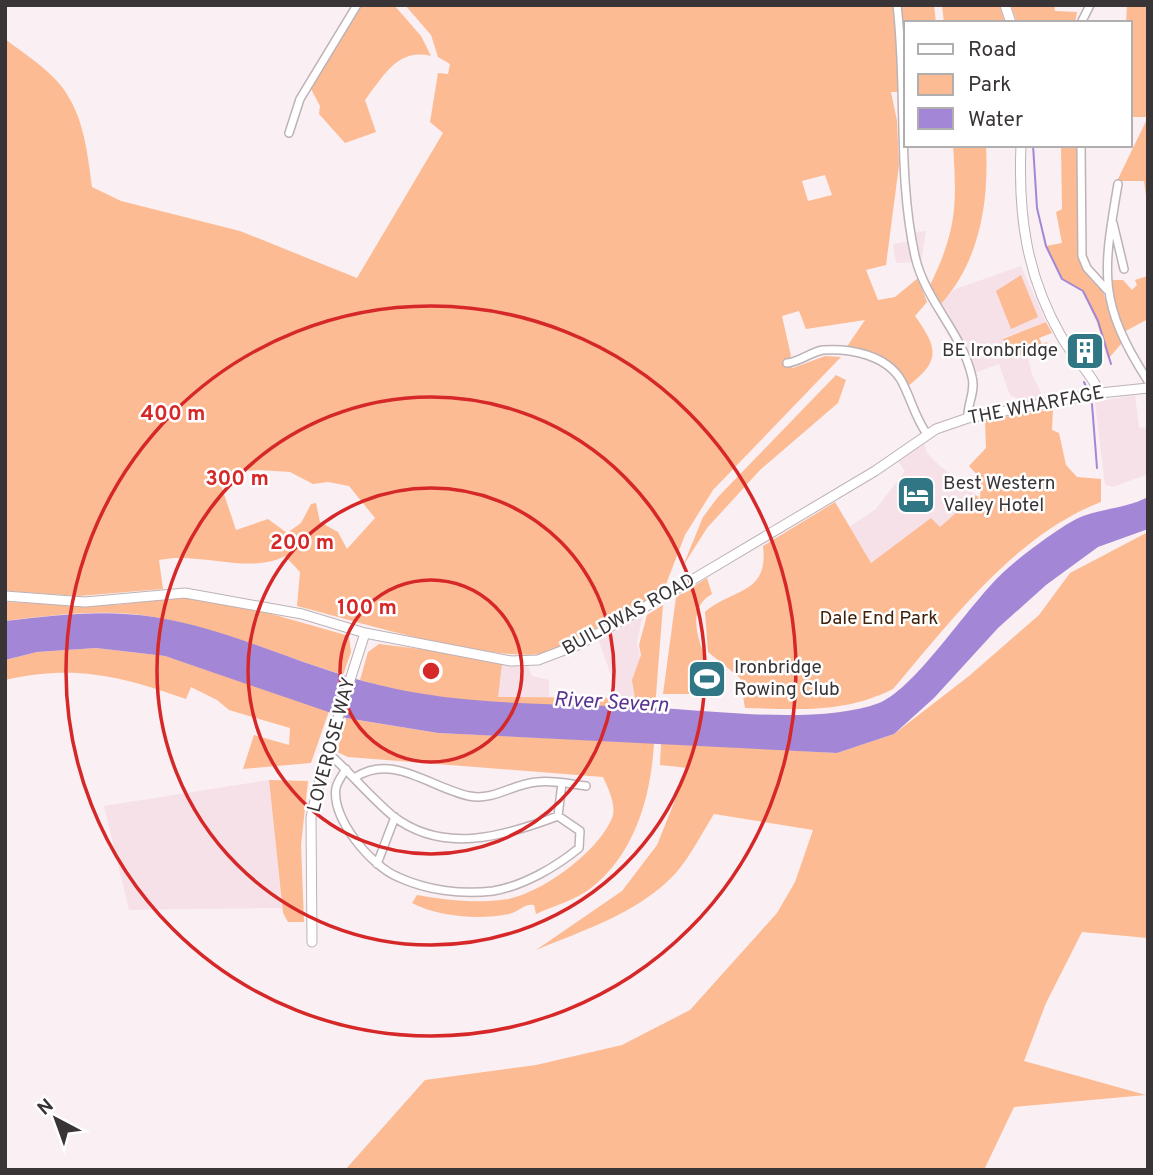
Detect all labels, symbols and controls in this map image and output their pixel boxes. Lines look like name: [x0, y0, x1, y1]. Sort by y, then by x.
legend: [904, 21, 1132, 147]
text: Road: [968, 37, 1017, 64]
text: Park: [968, 72, 1011, 99]
text: Water: [968, 107, 1023, 134]
building icon: BE Ironbridge: [1064, 330, 1106, 372]
place label: BE Ironbridge: [942, 339, 1058, 363]
street label: THE WHARFAGE: [966, 381, 1106, 431]
text: 400 m: [141, 401, 205, 428]
text: 300 m: [205, 466, 269, 493]
place label: Best Western Valley Hotel: [943, 472, 1055, 518]
hotel icon: Best Western Valley Hotel: [895, 474, 937, 516]
text: 200 m: [270, 530, 334, 557]
street label: BUILDWAS ROAD: [558, 569, 700, 661]
text: 100 m: [337, 595, 397, 622]
park label: Dale End Park: [820, 607, 938, 631]
place label: Ironbridge Rowing Club: [734, 656, 840, 702]
sports icon: Ironbridge Rowing Club: [686, 658, 728, 700]
centre of rings: [419, 659, 443, 683]
street label: LOVEROSE WAY: [302, 675, 362, 815]
water label: River Severn: [553, 687, 670, 720]
north arrow: [21, 1084, 91, 1154]
text: N: [33, 1094, 59, 1121]

